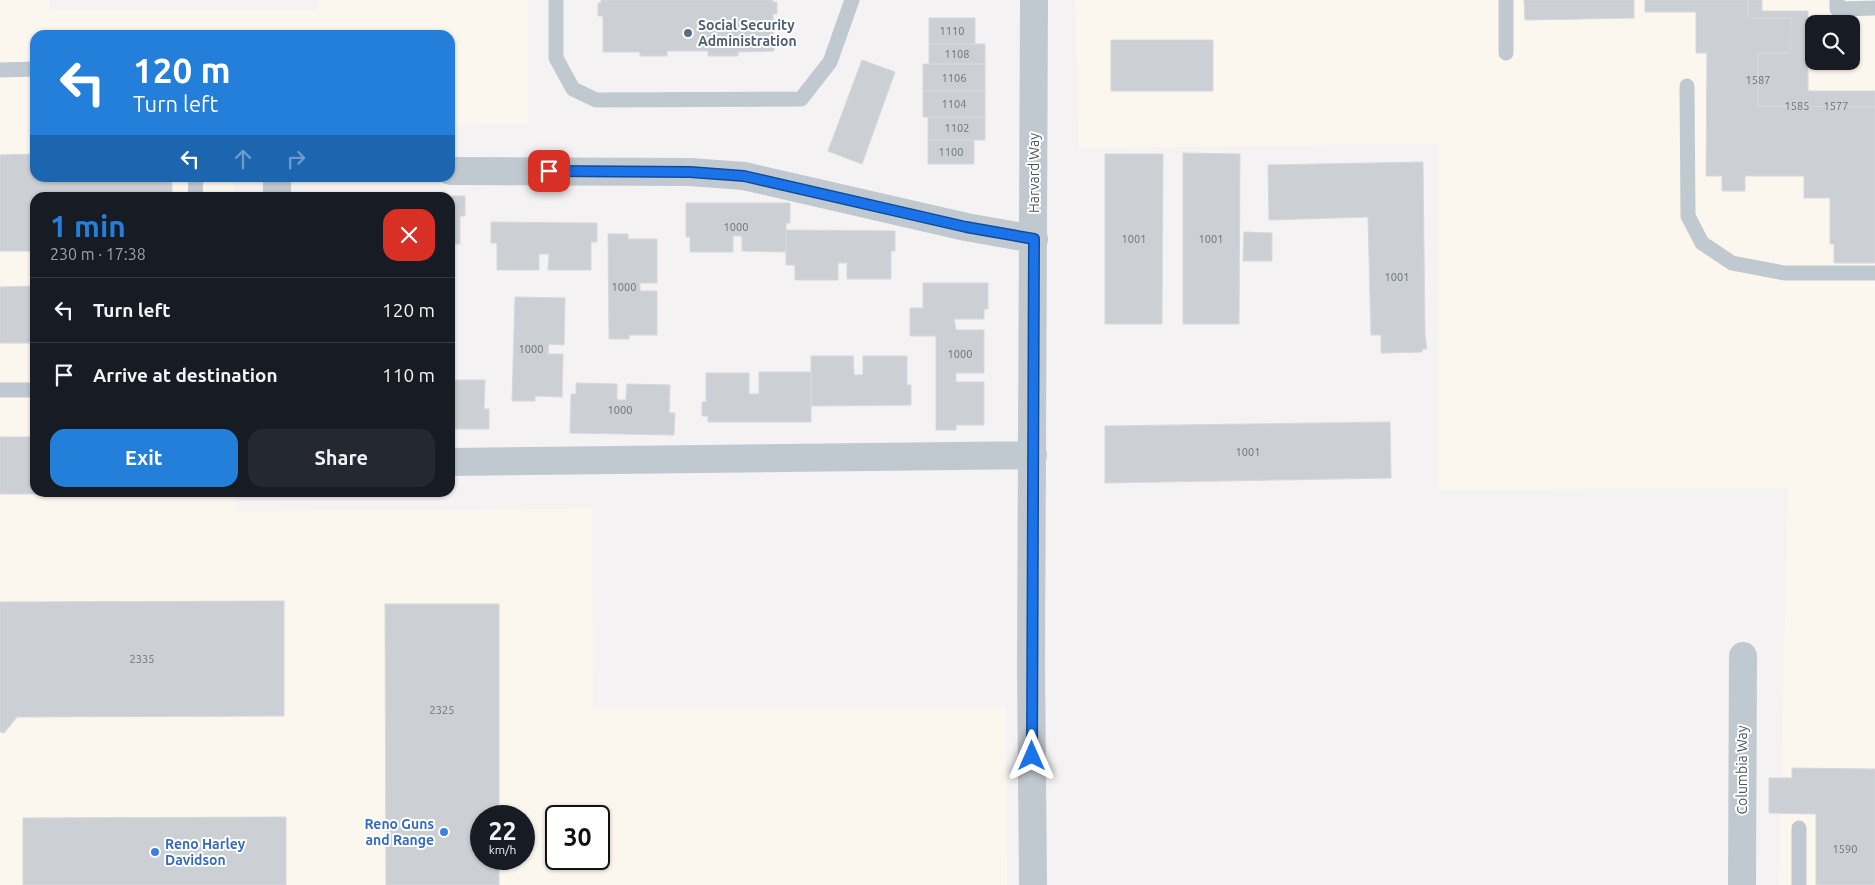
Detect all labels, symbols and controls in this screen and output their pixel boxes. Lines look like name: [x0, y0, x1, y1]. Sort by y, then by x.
map controls: [1805, 15, 1860, 70]
button: search: [1805, 15, 1860, 70]
place label: Social Security Administration: [698, 17, 797, 49]
house number: 1110: [940, 25, 964, 37]
marker: Social Security Administration: [682, 27, 694, 39]
house number: 1108: [945, 48, 969, 60]
icon: left: [50, 50, 115, 115]
text: 120 m: [133, 50, 231, 90]
house number: 1106: [942, 72, 966, 84]
house number: 1587: [1746, 74, 1770, 86]
text: Turn left: [133, 91, 218, 116]
house number: 1104: [942, 98, 966, 110]
house number: 1585: [1785, 100, 1809, 112]
house number: 1577: [1824, 100, 1848, 112]
house number: 1102: [945, 122, 969, 134]
street label: Harvard Way: [1026, 133, 1042, 213]
icon: left: [176, 145, 204, 173]
icon: ahead: [229, 145, 257, 173]
icon: right: [282, 145, 310, 173]
house number: 1100: [939, 146, 963, 158]
pin: [528, 150, 570, 192]
icon: arrive: [535, 157, 563, 185]
text: 1 min: [50, 209, 126, 243]
button: close: [383, 209, 435, 261]
house number: 1000: [724, 221, 748, 233]
house number: 1001: [1122, 233, 1146, 245]
house number: 1001: [1199, 233, 1223, 245]
text: 230 m · 17:38: [50, 245, 146, 263]
house number: 1001: [1385, 271, 1409, 283]
house number: 1000: [612, 281, 636, 293]
icon: left: [50, 296, 78, 324]
text: Turn left: [93, 299, 171, 321]
text: 120 m: [382, 299, 435, 321]
house number: 1000: [519, 343, 543, 355]
house number: 1000: [948, 348, 972, 360]
icon: arrive: [50, 361, 78, 389]
text: Arrive at destination: [93, 364, 278, 386]
text: 110 m: [382, 364, 435, 386]
house number: 1000: [608, 404, 632, 416]
button: Exit: [50, 429, 238, 487]
button: Share: [248, 429, 435, 487]
house number: 1001: [1236, 446, 1260, 458]
house number: 2335: [130, 653, 154, 665]
house number: 2325: [430, 704, 454, 716]
street label: Columbia Way: [1734, 725, 1750, 815]
position arrow: [1005, 729, 1057, 781]
speed limit sign: 30: [545, 805, 610, 870]
place label: Reno Guns and Range: [364, 816, 434, 848]
text: 22: [488, 817, 517, 845]
marker: Reno Guns and Range: [438, 826, 450, 838]
place label: Reno Harley Davidson: [165, 836, 246, 868]
text: km/h: [489, 843, 516, 856]
house number: 1590: [1833, 843, 1857, 855]
marker: Reno Harley Davidson: [149, 846, 161, 858]

